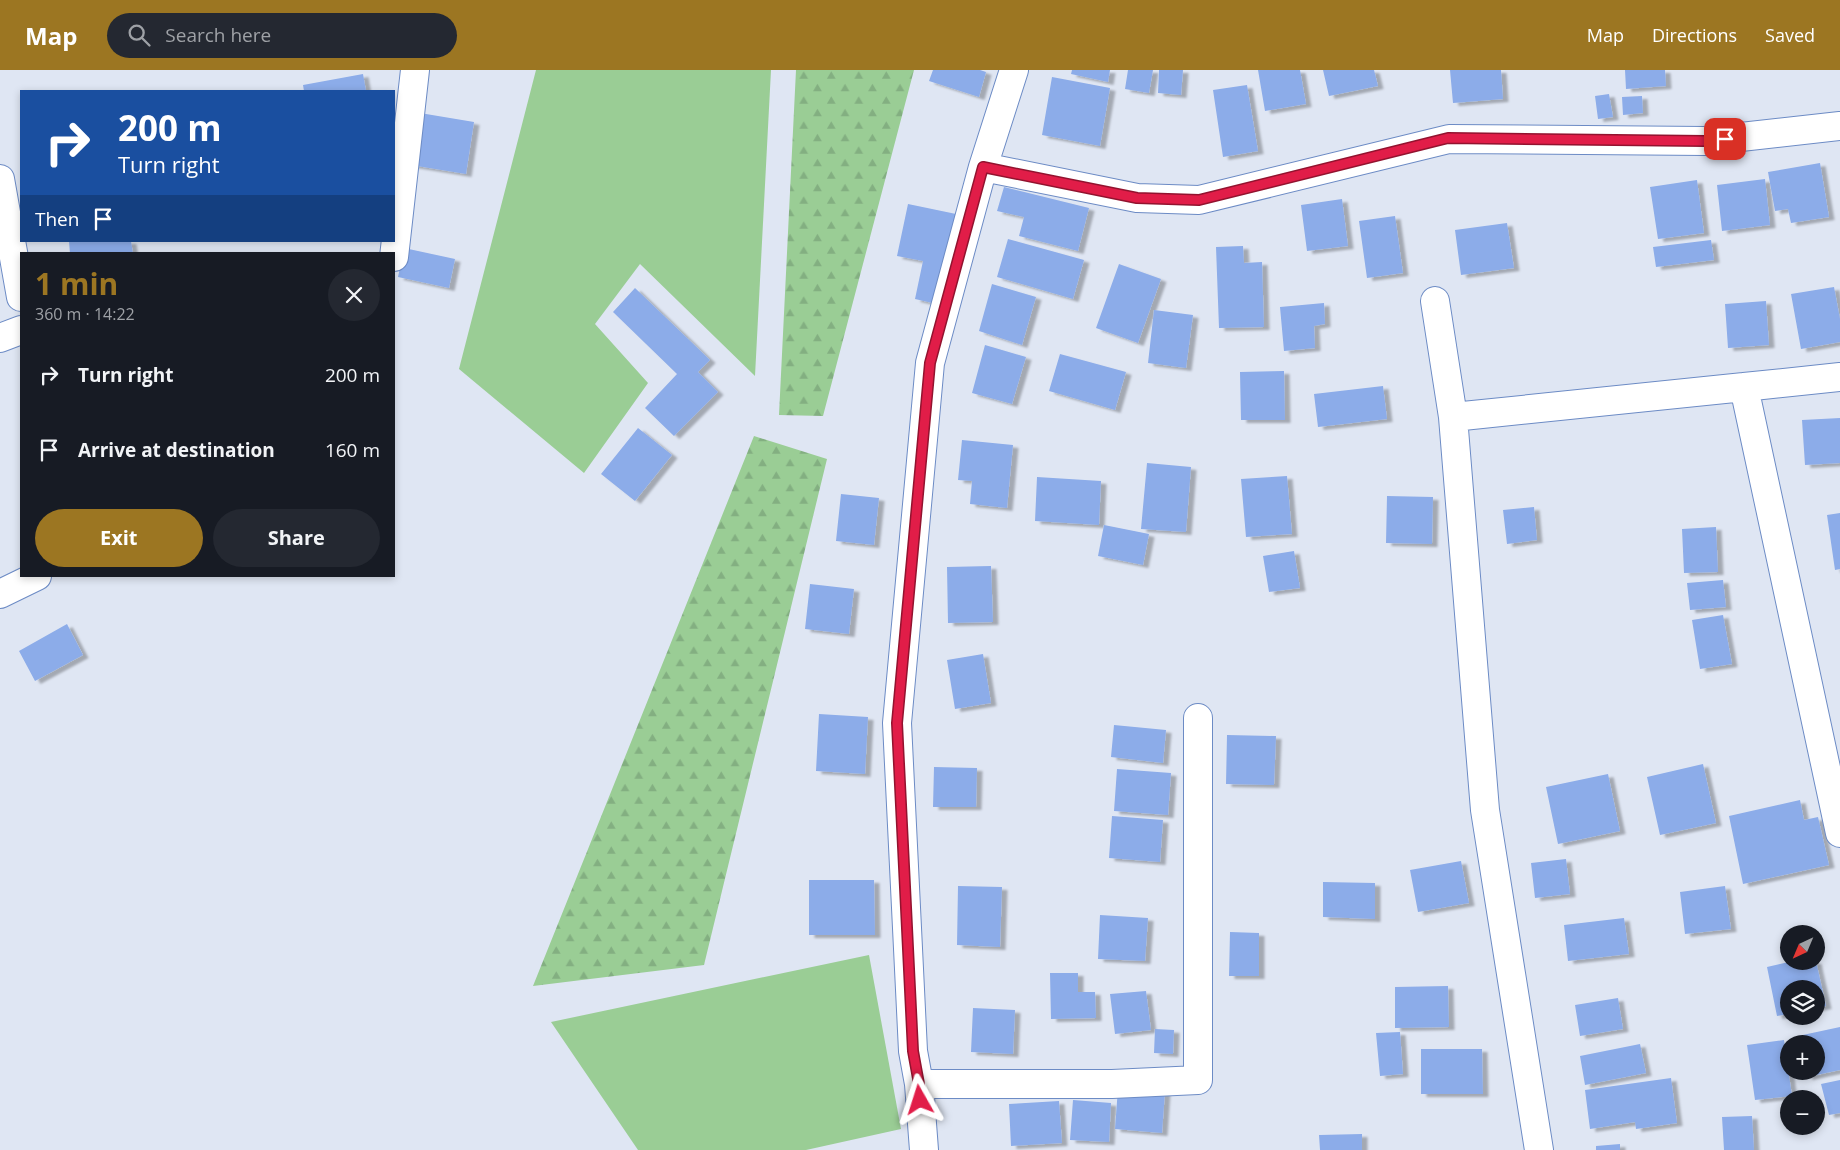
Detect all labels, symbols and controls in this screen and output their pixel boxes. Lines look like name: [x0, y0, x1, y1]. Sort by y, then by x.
search box: [107, 13, 457, 58]
text: Map: [25, 19, 77, 52]
icon: search: [125, 21, 153, 49]
text: Search here: [165, 22, 271, 48]
text: Map: [1587, 23, 1624, 47]
text: Directions: [1652, 23, 1737, 47]
text: Saved: [1765, 23, 1815, 47]
text: 200 m: [118, 104, 222, 151]
icon: right: [35, 110, 100, 175]
pin: [1704, 118, 1746, 160]
icon: arrive: [1711, 125, 1739, 153]
text: Turn right: [118, 149, 220, 179]
icon: arrive: [89, 205, 117, 233]
text: Then: [35, 206, 79, 232]
text: 1 min: [35, 263, 118, 304]
button: close: [328, 269, 380, 321]
text: 360 m · 14:22: [35, 303, 135, 325]
icon: right: [35, 361, 63, 389]
text: Turn right: [78, 362, 173, 388]
text: 200 m: [325, 362, 380, 388]
icon: arrive: [35, 436, 63, 464]
text: Arrive at destination: [78, 437, 275, 463]
text: 160 m: [325, 437, 380, 463]
button: Exit: [35, 509, 203, 567]
button: Share: [213, 509, 380, 567]
north arrow: [1780, 925, 1825, 970]
map controls: [1780, 925, 1825, 1135]
button: layers: [1780, 980, 1825, 1025]
button: +: [1780, 1035, 1825, 1080]
position arrow: [893, 1073, 945, 1125]
button: −: [1780, 1090, 1825, 1135]

